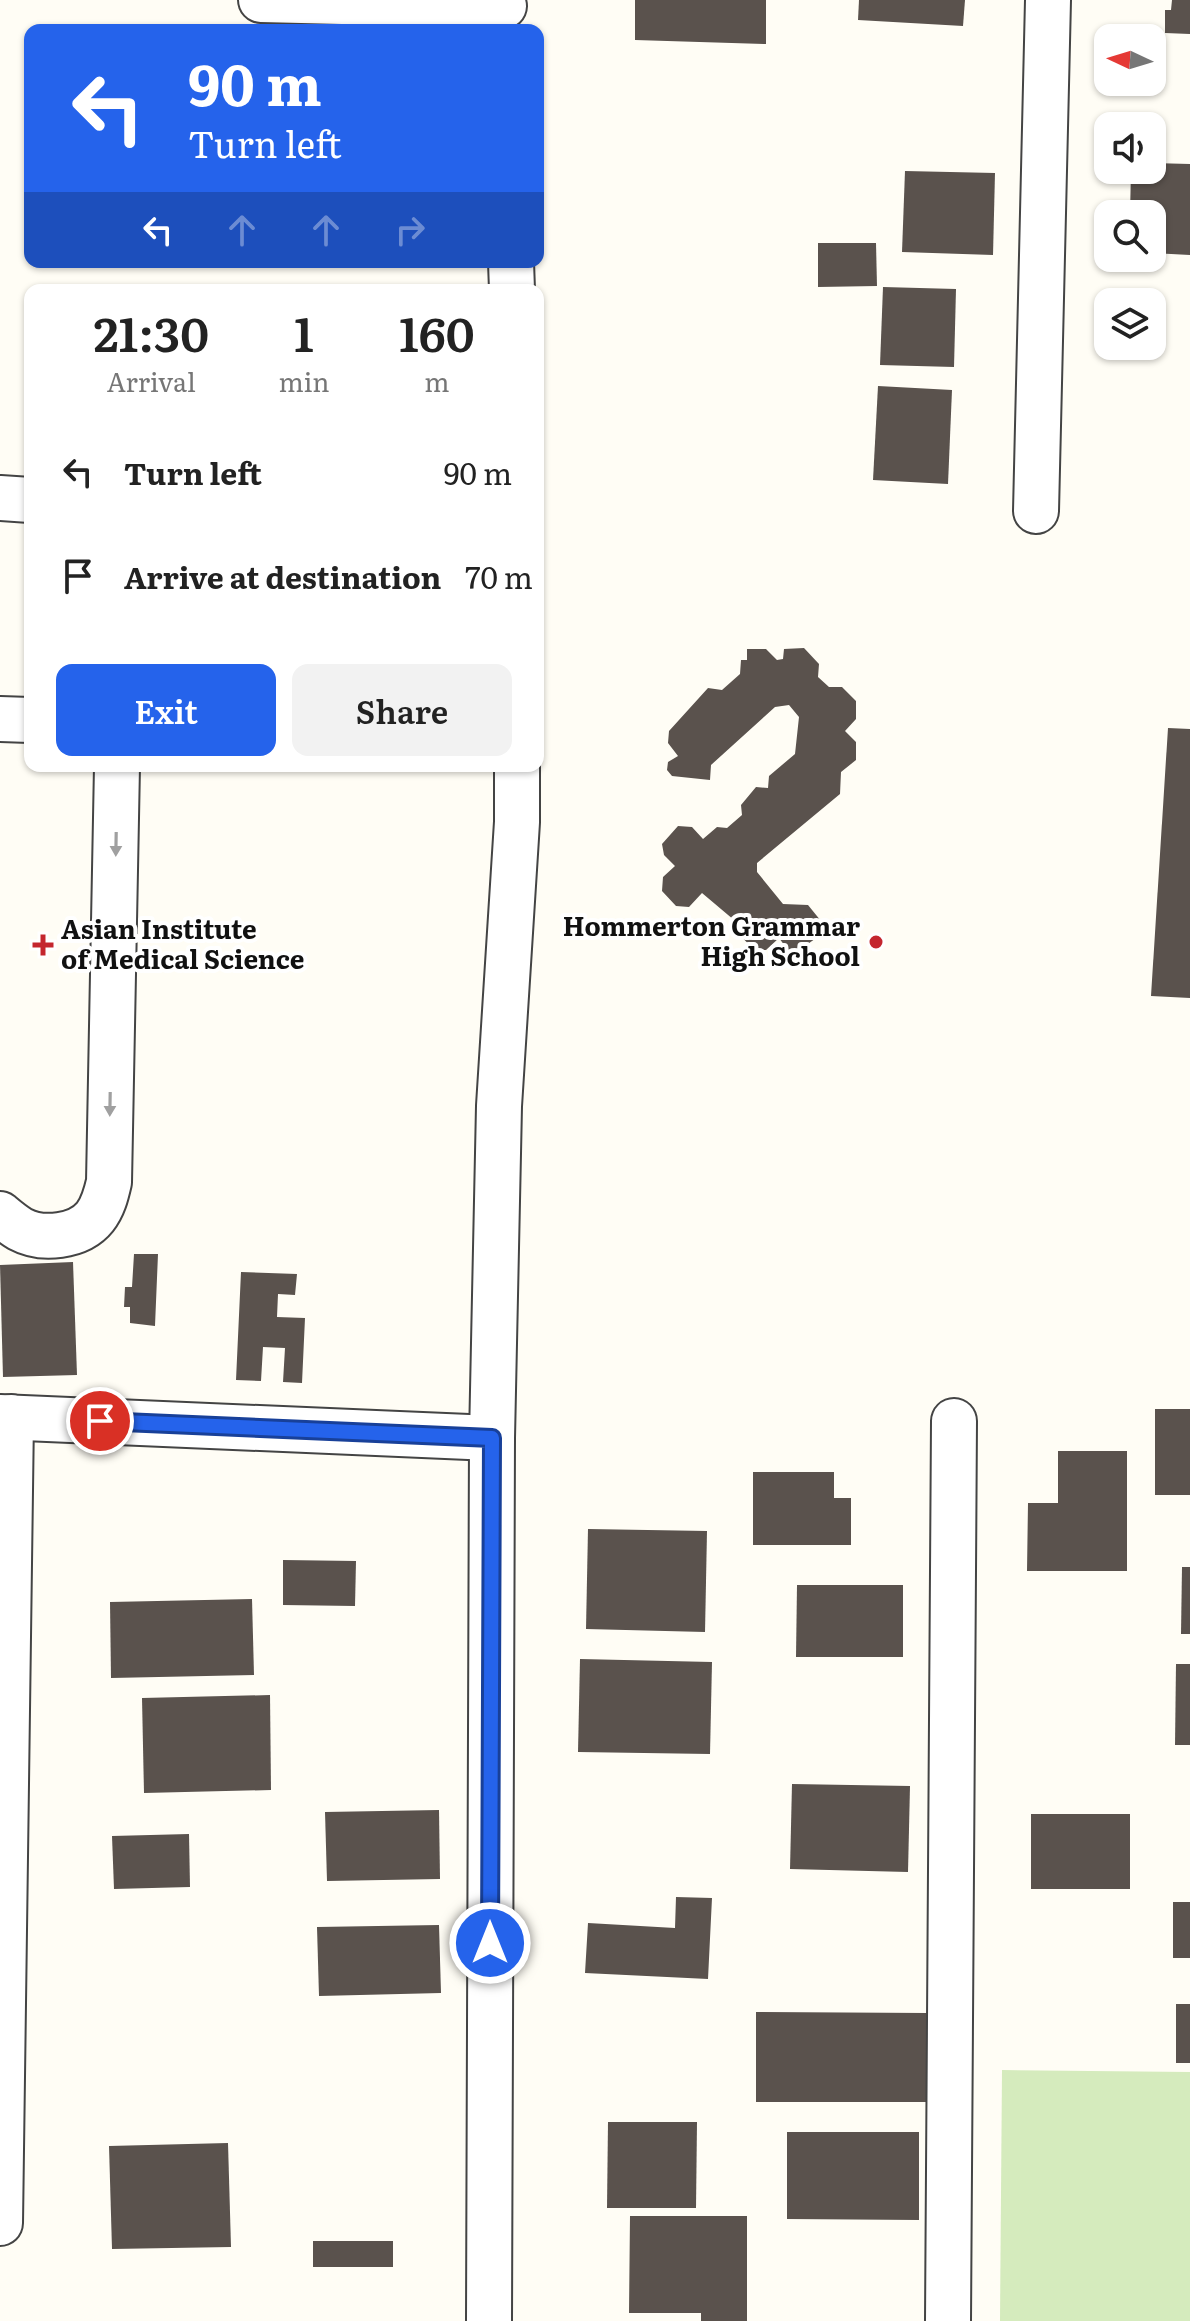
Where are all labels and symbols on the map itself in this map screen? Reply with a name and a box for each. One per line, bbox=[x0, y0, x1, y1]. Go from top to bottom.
north arrow bbox=[1094, 24, 1166, 96]
one-way arrow bbox=[109, 832, 122, 857]
place label: Hommerton Grammar High School bbox=[563, 905, 860, 974]
place label: Asian Institute of Medical Science bbox=[61, 908, 305, 977]
marker: Hommerton Grammar High School bbox=[867, 933, 885, 951]
marker: Asian Institute of Medical Science bbox=[32, 934, 54, 956]
one-way arrow bbox=[104, 1092, 117, 1117]
pin bbox=[66, 1387, 134, 1455]
position arrow bbox=[448, 1901, 532, 1985]

